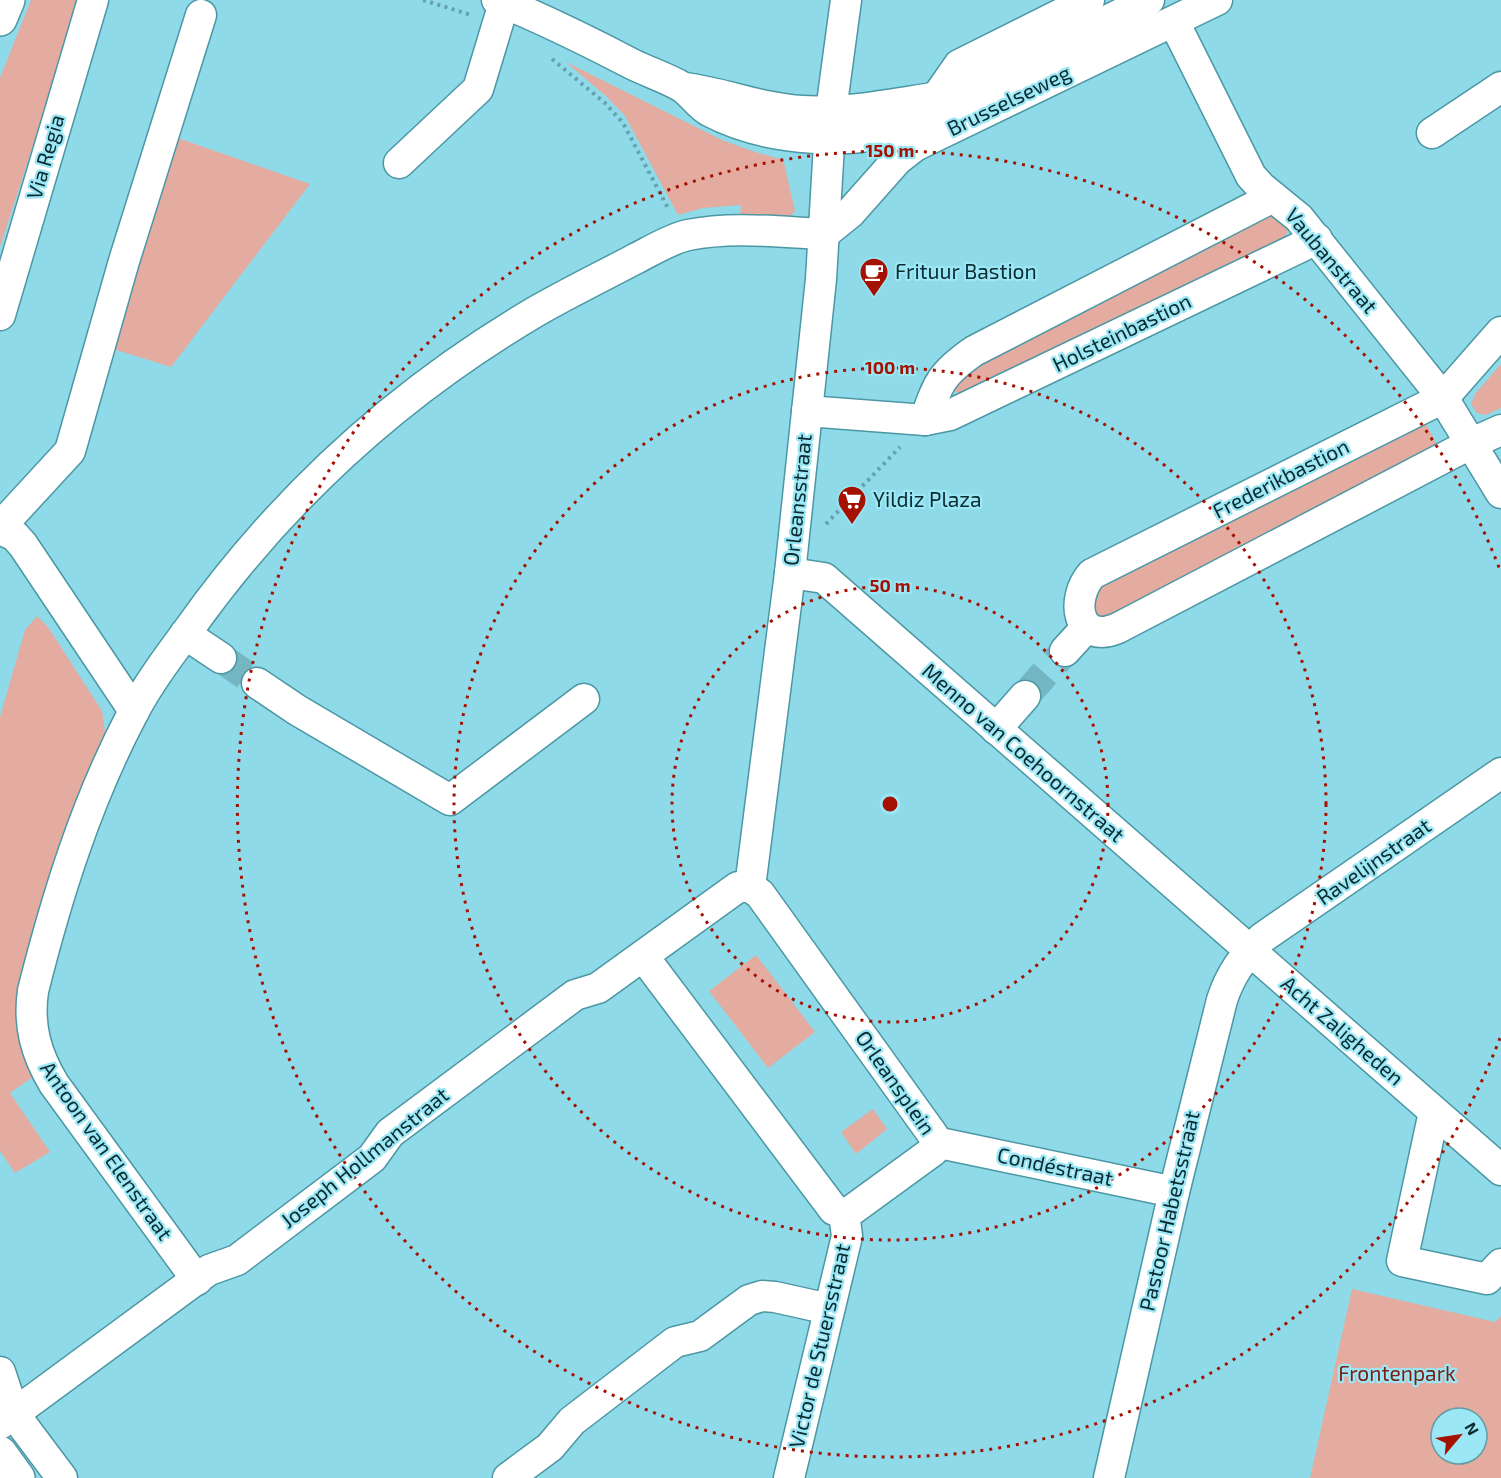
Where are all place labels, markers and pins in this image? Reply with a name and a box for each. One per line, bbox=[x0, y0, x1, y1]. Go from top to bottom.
cafe icon: Frituur Bastion bbox=[858, 256, 890, 298]
place label: Frituur Bastion bbox=[895, 258, 1037, 283]
supermarket icon: Yildiz Plaza bbox=[836, 484, 868, 526]
place label: Yildiz Plaza bbox=[873, 486, 981, 511]
centre of rings bbox=[880, 794, 900, 814]

